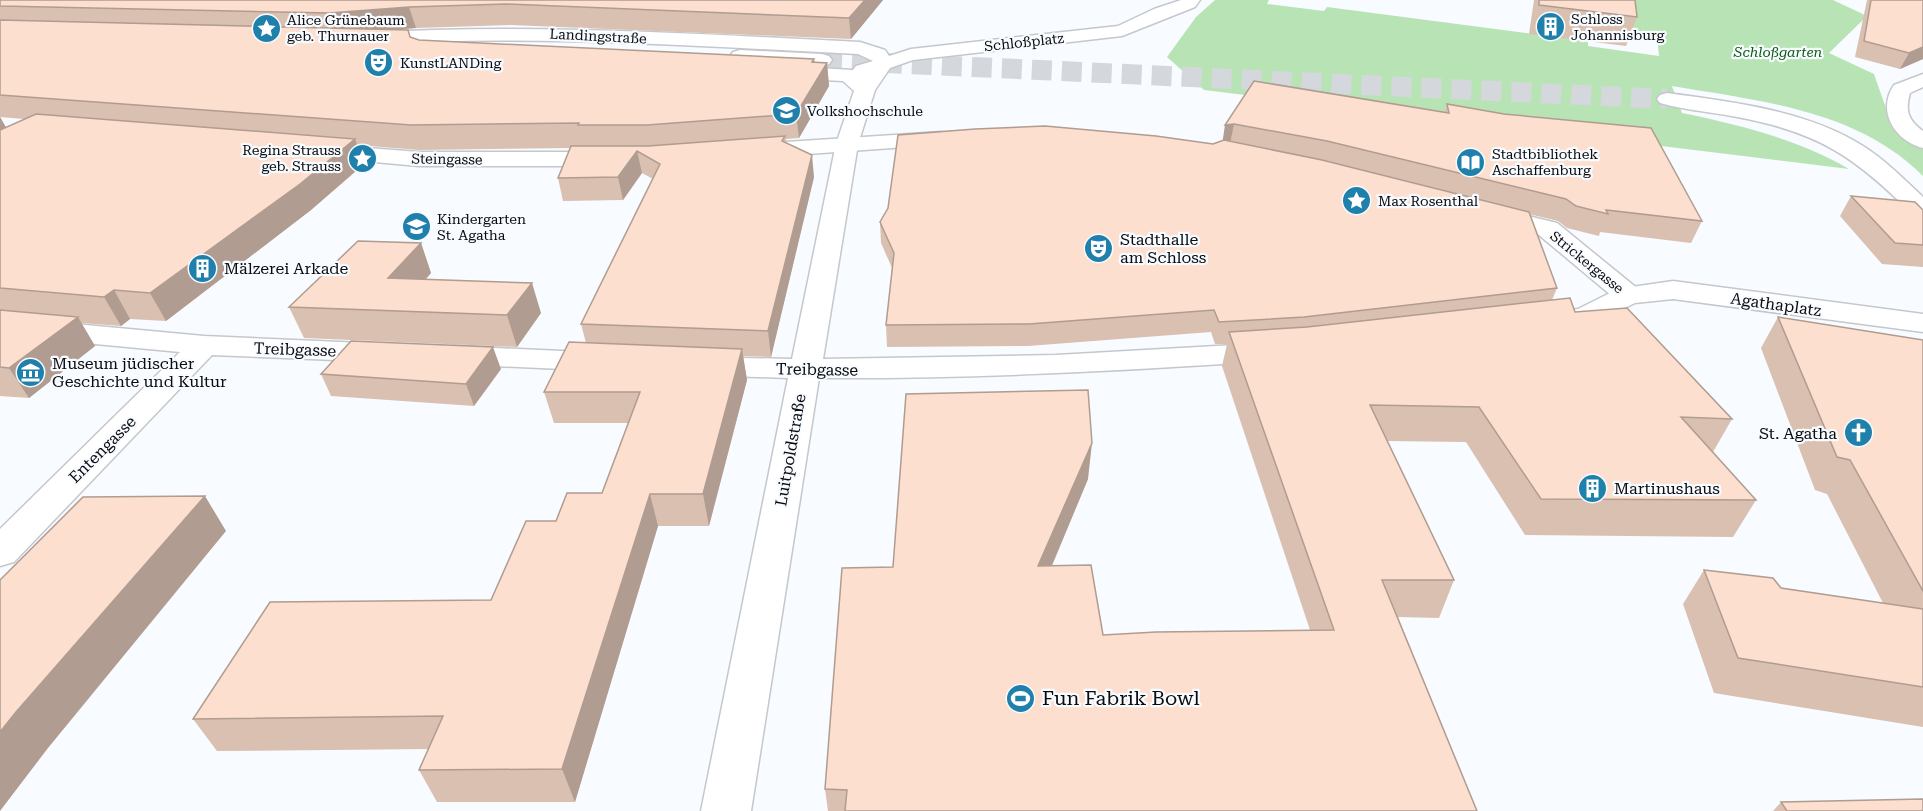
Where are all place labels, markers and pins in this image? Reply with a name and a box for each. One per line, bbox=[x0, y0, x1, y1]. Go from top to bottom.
building icon: Schloss Johannisburg bbox=[1534, 11, 1566, 43]
place label: Schloss Johannisburg bbox=[1571, 11, 1664, 43]
place icon: Alice Grünebaum geb. Thurnauer bbox=[250, 12, 282, 44]
place label: Alice Grünebaum geb. Thurnauer bbox=[287, 12, 405, 44]
theatre icon: KunstLANDing bbox=[363, 47, 395, 79]
place label: KunstLANDing bbox=[400, 55, 501, 71]
school or university icon: Volkshochschule bbox=[770, 95, 802, 127]
place label: Volkshochschule bbox=[807, 103, 923, 119]
place label: Regina Strauss geb. Strauss bbox=[242, 142, 341, 174]
place icon: Regina Strauss geb. Strauss bbox=[346, 142, 378, 174]
library icon: Stadtbibliothek Aschaffenburg bbox=[1455, 146, 1487, 178]
place label: Stadtbibliothek Aschaffenburg bbox=[1492, 146, 1598, 178]
place icon: Max Rosenthal bbox=[1341, 185, 1373, 217]
place label: Max Rosenthal bbox=[1378, 193, 1479, 209]
school or university icon: Kindergarten St. Agatha bbox=[400, 211, 432, 243]
place label: Kindergarten St. Agatha bbox=[437, 211, 526, 243]
place label: Stadthalle am Schloss bbox=[1120, 230, 1207, 267]
theatre icon: Stadthalle am Schloss bbox=[1083, 232, 1115, 264]
building icon: Mälzerei Arkade bbox=[187, 252, 219, 284]
place label: Mälzerei Arkade bbox=[224, 259, 348, 278]
place label: Museum jüdischer Geschichte und Kultur bbox=[52, 354, 227, 391]
museum icon: Museum jüdischer Geschichte und Kultur bbox=[15, 356, 47, 388]
church icon: St. Agatha bbox=[1842, 417, 1874, 449]
place label: St. Agatha bbox=[1759, 424, 1837, 443]
building icon: Martinushaus bbox=[1577, 472, 1609, 504]
place label: Martinushaus bbox=[1614, 479, 1720, 498]
sports icon: Fun Fabrik Bowl bbox=[1005, 682, 1037, 714]
place label: Fun Fabrik Bowl bbox=[1042, 686, 1200, 710]

